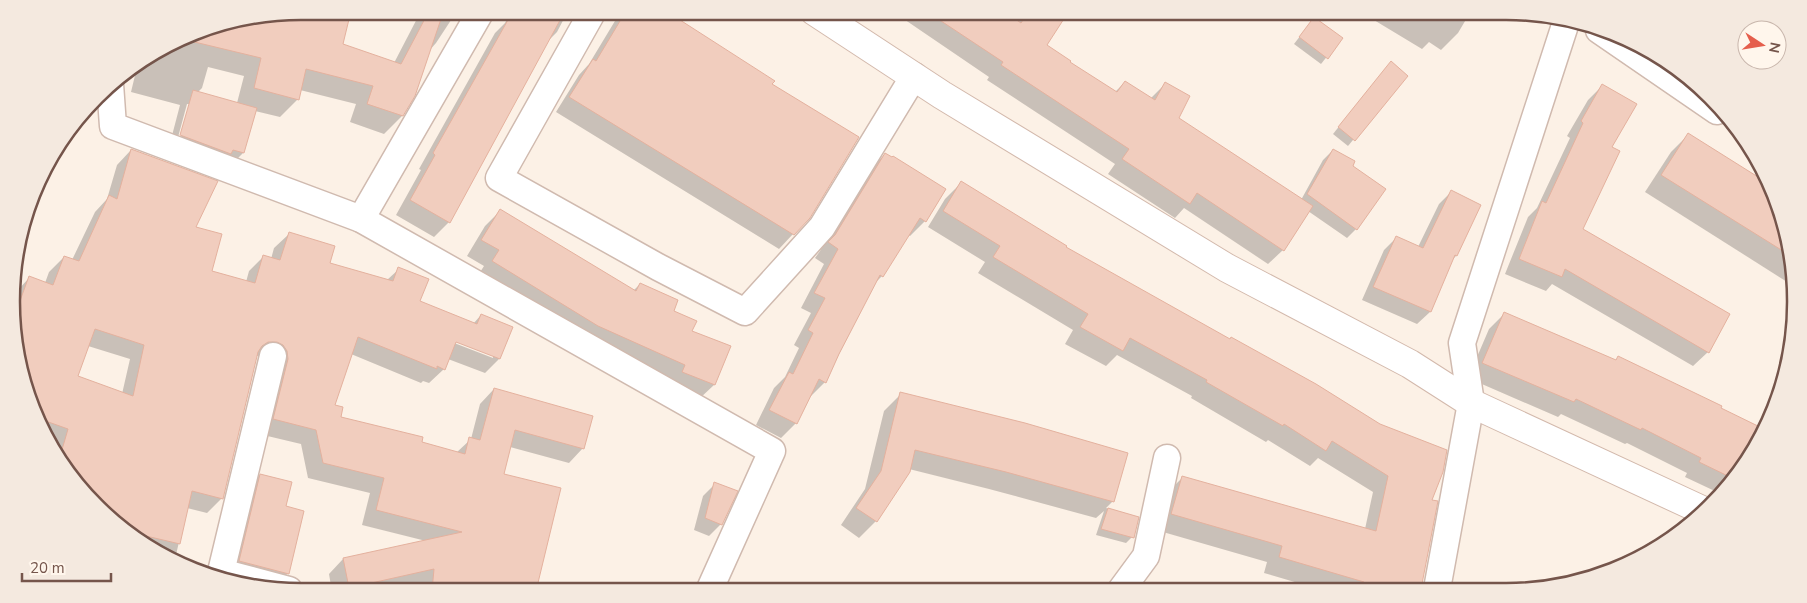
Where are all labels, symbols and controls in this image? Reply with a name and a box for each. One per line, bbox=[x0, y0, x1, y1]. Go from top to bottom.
north arrow bbox=[1737, 20, 1787, 70]
text: N bbox=[1764, 40, 1785, 55]
scale bar bbox=[22, 550, 111, 582]
text: 20 m bbox=[30, 558, 65, 578]

